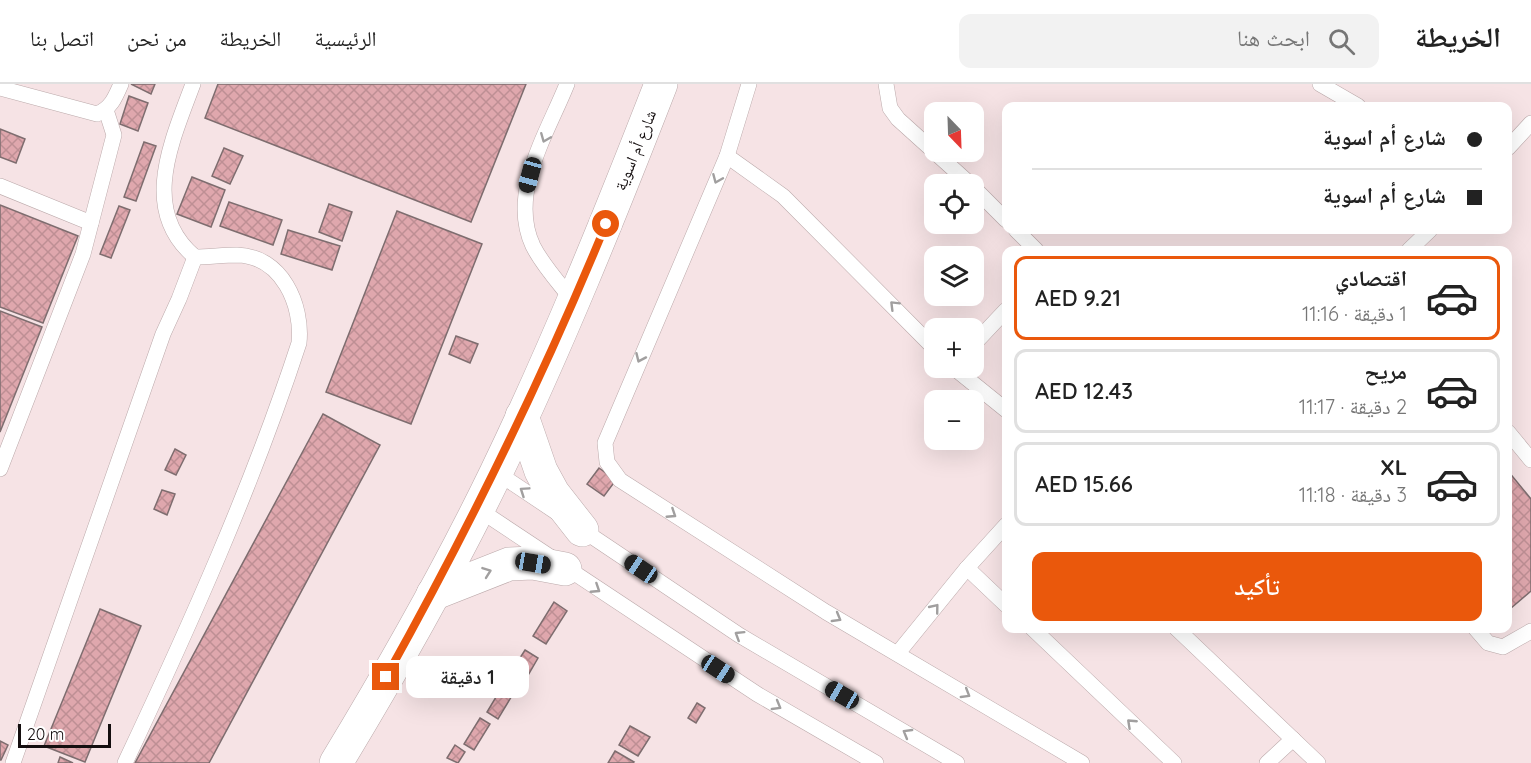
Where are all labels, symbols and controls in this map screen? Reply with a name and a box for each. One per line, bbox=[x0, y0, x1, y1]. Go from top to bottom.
search box bbox=[959, 14, 1379, 68]
text: الخريطة bbox=[1415, 19, 1501, 54]
text: ابحث هنا bbox=[1237, 24, 1310, 52]
text: اتصل بنا bbox=[30, 25, 94, 51]
text: من نحن bbox=[127, 25, 187, 51]
text: الخريطة bbox=[220, 25, 281, 51]
text: الرئيسية bbox=[314, 25, 377, 51]
icon: search bbox=[1325, 25, 1358, 58]
north arrow bbox=[924, 102, 984, 162]
map controls bbox=[924, 102, 984, 450]
street label: شارع أم اسوية bbox=[610, 107, 661, 194]
text: شارع أم اسوية bbox=[1323, 123, 1446, 151]
one-way arrow bbox=[540, 132, 552, 143]
car bbox=[517, 155, 543, 195]
one-way arrow bbox=[712, 173, 724, 184]
button: locate bbox=[924, 174, 984, 234]
text: شارع أم اسوية bbox=[1323, 181, 1446, 209]
route start bbox=[592, 210, 619, 237]
button: layers bbox=[924, 246, 984, 306]
text: اقتصادي bbox=[1335, 264, 1407, 292]
icon: car bbox=[1425, 271, 1479, 325]
text: AED 9.21 bbox=[1035, 284, 1121, 312]
text: 1 دقيقة · 11:16 bbox=[1302, 301, 1407, 326]
one-way arrow bbox=[890, 302, 901, 313]
button: + bbox=[924, 318, 984, 378]
one-way arrow bbox=[635, 352, 647, 363]
text: مريح bbox=[1364, 357, 1407, 385]
icon: car bbox=[1425, 364, 1479, 418]
text: AED 12.43 bbox=[1035, 377, 1133, 405]
button: − bbox=[924, 390, 984, 450]
text: 2 دقيقة · 11:17 bbox=[1299, 394, 1407, 419]
text: XL bbox=[1380, 453, 1407, 481]
icon: car bbox=[1425, 457, 1479, 511]
text: AED 15.66 bbox=[1035, 470, 1133, 498]
text: 3 دقيقة · 11:18 bbox=[1299, 482, 1407, 507]
one-way arrow bbox=[520, 487, 531, 498]
one-way arrow bbox=[665, 507, 676, 518]
car bbox=[514, 551, 552, 575]
car bbox=[621, 551, 661, 587]
button: تأكيد bbox=[1032, 552, 1482, 621]
one-way arrow bbox=[482, 567, 492, 580]
one-way arrow bbox=[589, 581, 600, 592]
one-way arrow bbox=[927, 604, 938, 615]
one-way arrow bbox=[831, 611, 841, 622]
one-way arrow bbox=[734, 632, 745, 643]
car bbox=[698, 652, 738, 686]
callout: 1 دقيقة bbox=[407, 656, 530, 698]
route end bbox=[372, 663, 399, 690]
text: 1 دقيقة bbox=[440, 664, 495, 689]
car bbox=[822, 678, 862, 712]
one-way arrow bbox=[960, 687, 970, 698]
one-way arrow bbox=[771, 699, 781, 710]
one-way arrow bbox=[1128, 719, 1138, 730]
scale bar bbox=[18, 721, 111, 748]
text: 20 m bbox=[27, 724, 64, 744]
one-way arrow bbox=[903, 729, 913, 740]

